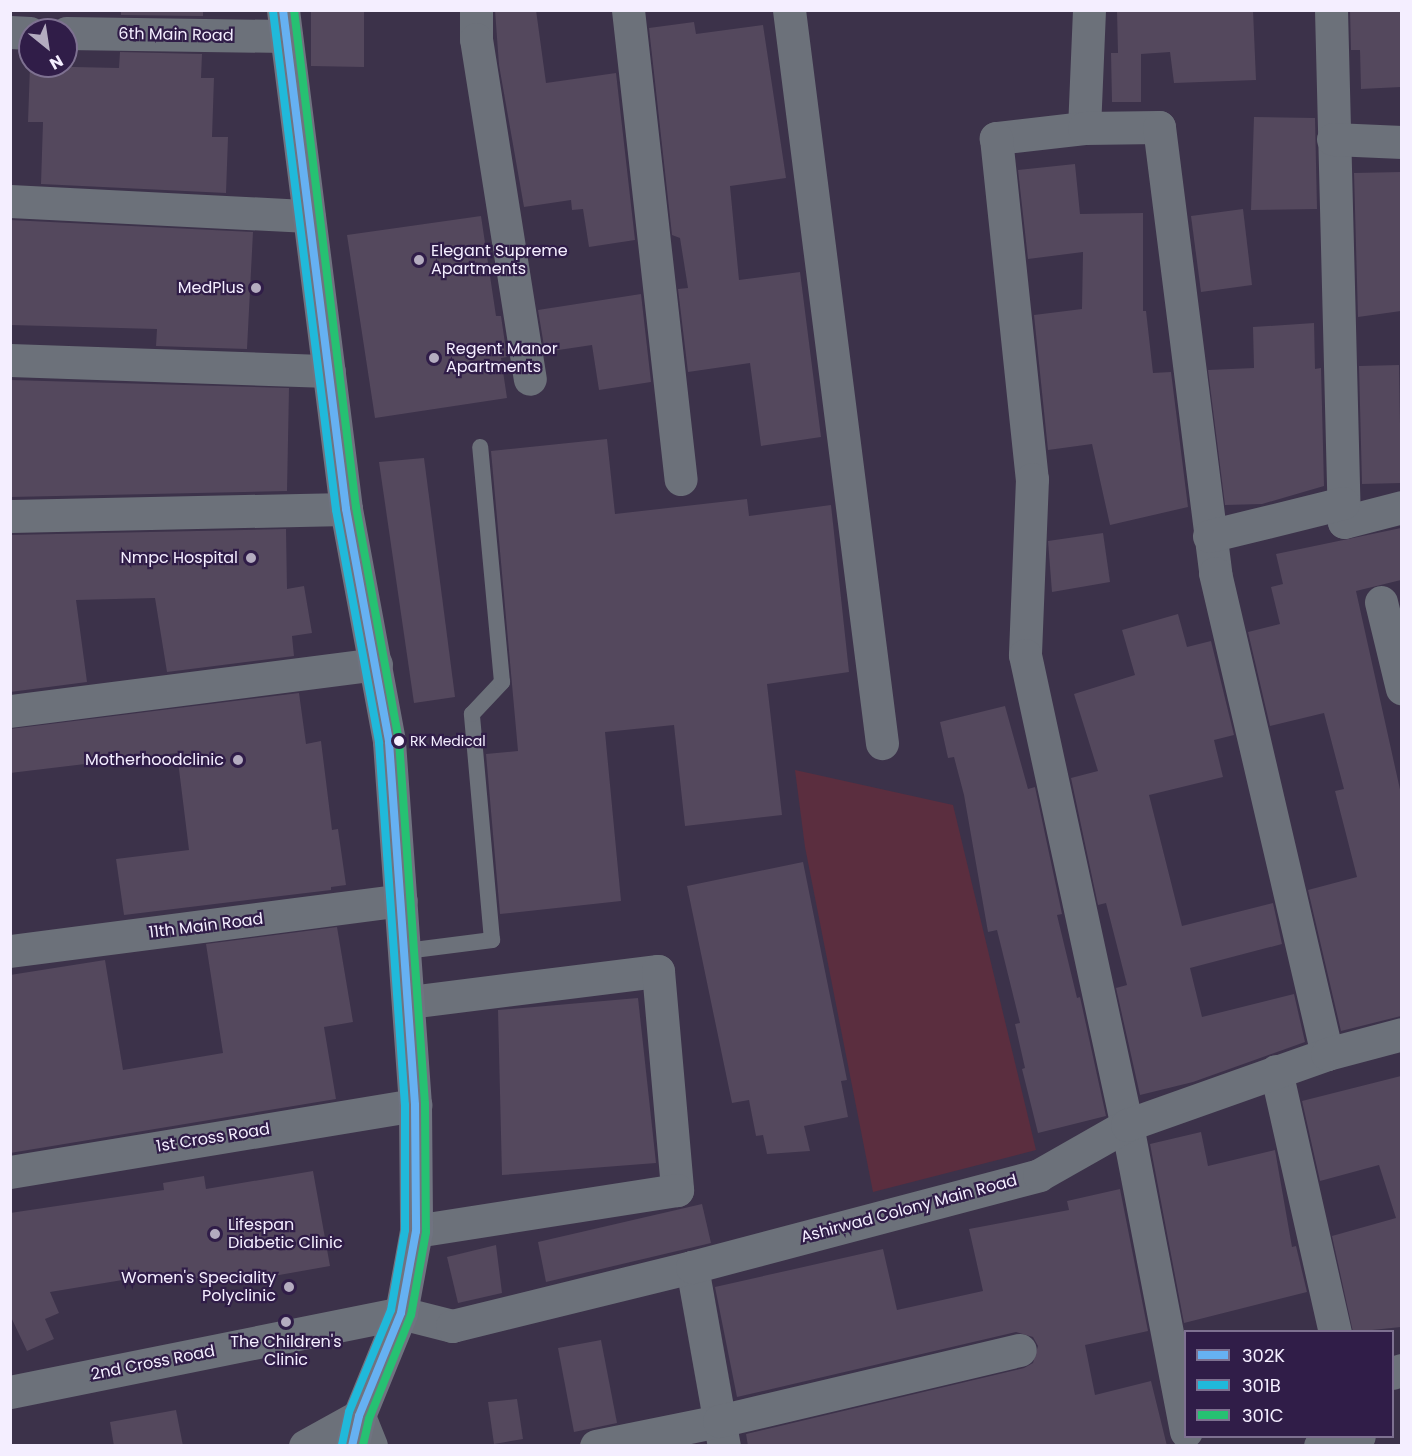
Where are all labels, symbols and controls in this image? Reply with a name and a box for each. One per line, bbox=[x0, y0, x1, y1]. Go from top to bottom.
north arrow bbox=[18, 18, 78, 78]
street label: 6th Main Road bbox=[118, 24, 234, 46]
text: N bbox=[45, 49, 67, 75]
place label: Elegant Supreme Apartments bbox=[431, 241, 568, 279]
marker: Elegant Supreme Apartments bbox=[412, 253, 426, 267]
place label: MedPlus bbox=[178, 278, 244, 298]
marker: MedPlus bbox=[249, 281, 263, 295]
place label: Regent Manor Apartments bbox=[446, 339, 558, 377]
marker: Regent Manor Apartments bbox=[427, 351, 441, 365]
place label: Nmpc Hospital bbox=[120, 548, 238, 568]
marker: Nmpc Hospital bbox=[242, 549, 260, 567]
place label: RK Medical bbox=[410, 733, 486, 749]
marker: RK Medical bbox=[393, 735, 405, 747]
place label: Motherhoodclinic bbox=[85, 750, 224, 770]
marker: Motherhoodclinic bbox=[229, 751, 247, 769]
street label: 11th Main Road bbox=[148, 909, 264, 943]
street label: 1st Cross Road bbox=[155, 1120, 271, 1156]
street label: Ashirwad Colony Main Road bbox=[799, 1171, 1019, 1247]
place label: Lifespan Diabetic Clinic bbox=[228, 1215, 343, 1253]
marker: Lifespan Diabetic Clinic bbox=[206, 1225, 224, 1243]
place label: Women's Speciality Polyclinic bbox=[121, 1268, 276, 1306]
marker: Women's Speciality Polyclinic bbox=[280, 1278, 298, 1296]
marker: The Children's Clinic bbox=[277, 1313, 295, 1331]
legend bbox=[1184, 1330, 1394, 1438]
place label: The Children's Clinic bbox=[230, 1332, 342, 1370]
street label: 2nd Cross Road bbox=[89, 1342, 217, 1384]
text: 302K bbox=[1242, 1343, 1285, 1368]
text: 301B bbox=[1242, 1373, 1281, 1398]
text: 301C bbox=[1242, 1403, 1284, 1428]

